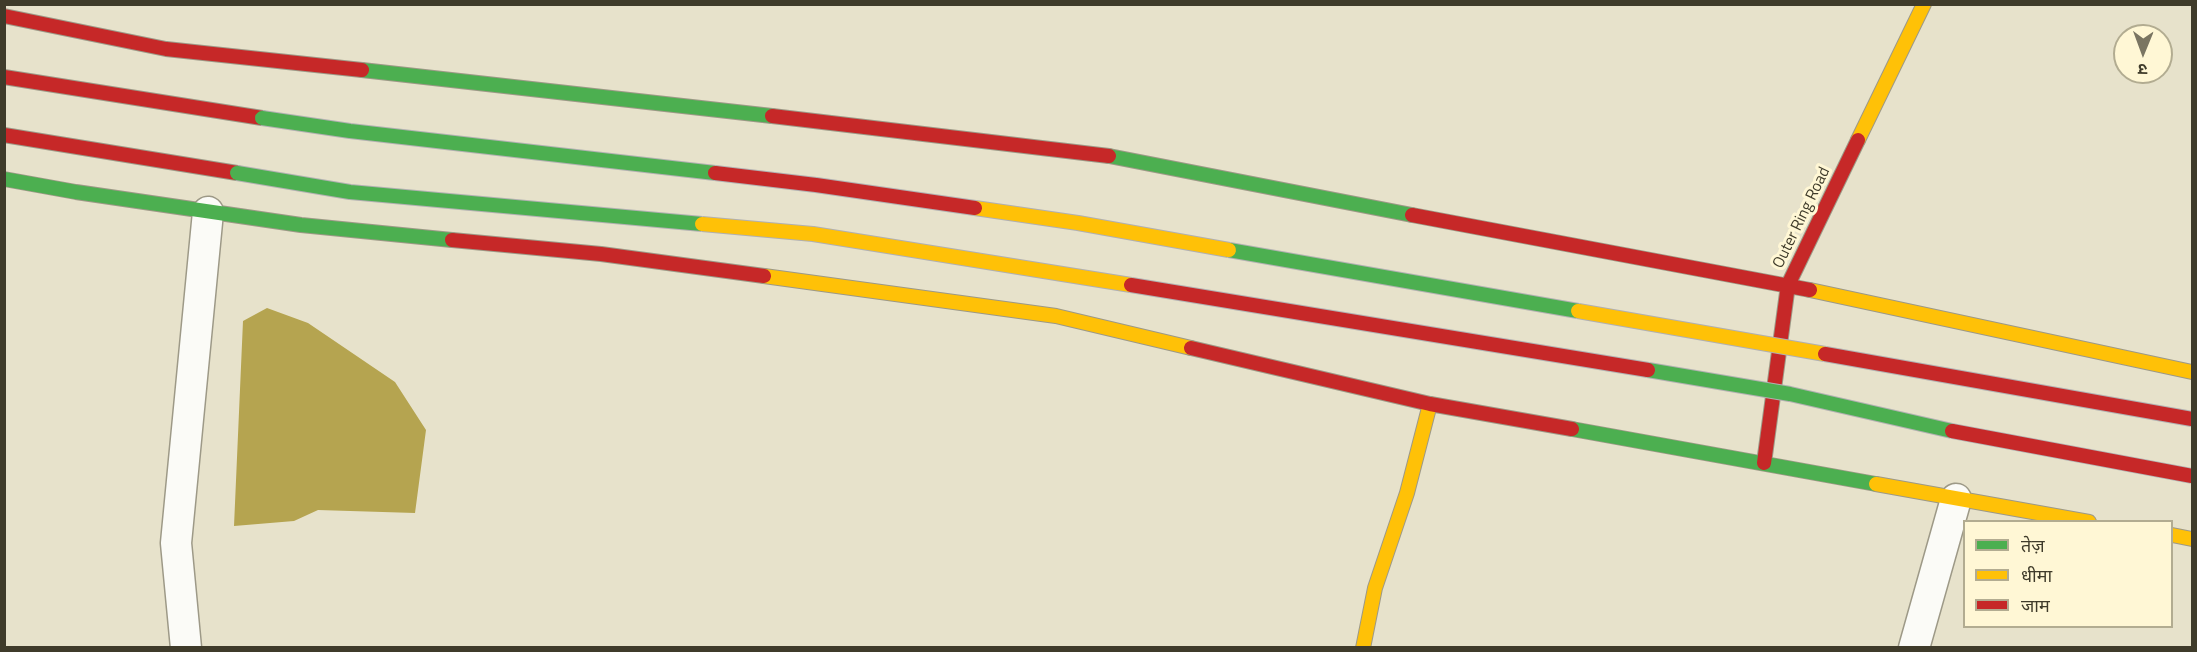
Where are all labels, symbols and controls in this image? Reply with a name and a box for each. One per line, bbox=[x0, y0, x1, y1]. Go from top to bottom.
north arrow bbox=[2113, 24, 2173, 84]
text: उ bbox=[2138, 58, 2148, 82]
street label: Outer Ring Road bbox=[1769, 164, 1835, 272]
legend bbox=[1963, 520, 2173, 628]
text: तेज़ bbox=[2021, 532, 2045, 559]
text: धीमा bbox=[2021, 562, 2052, 589]
text: जाम bbox=[2021, 592, 2050, 619]

